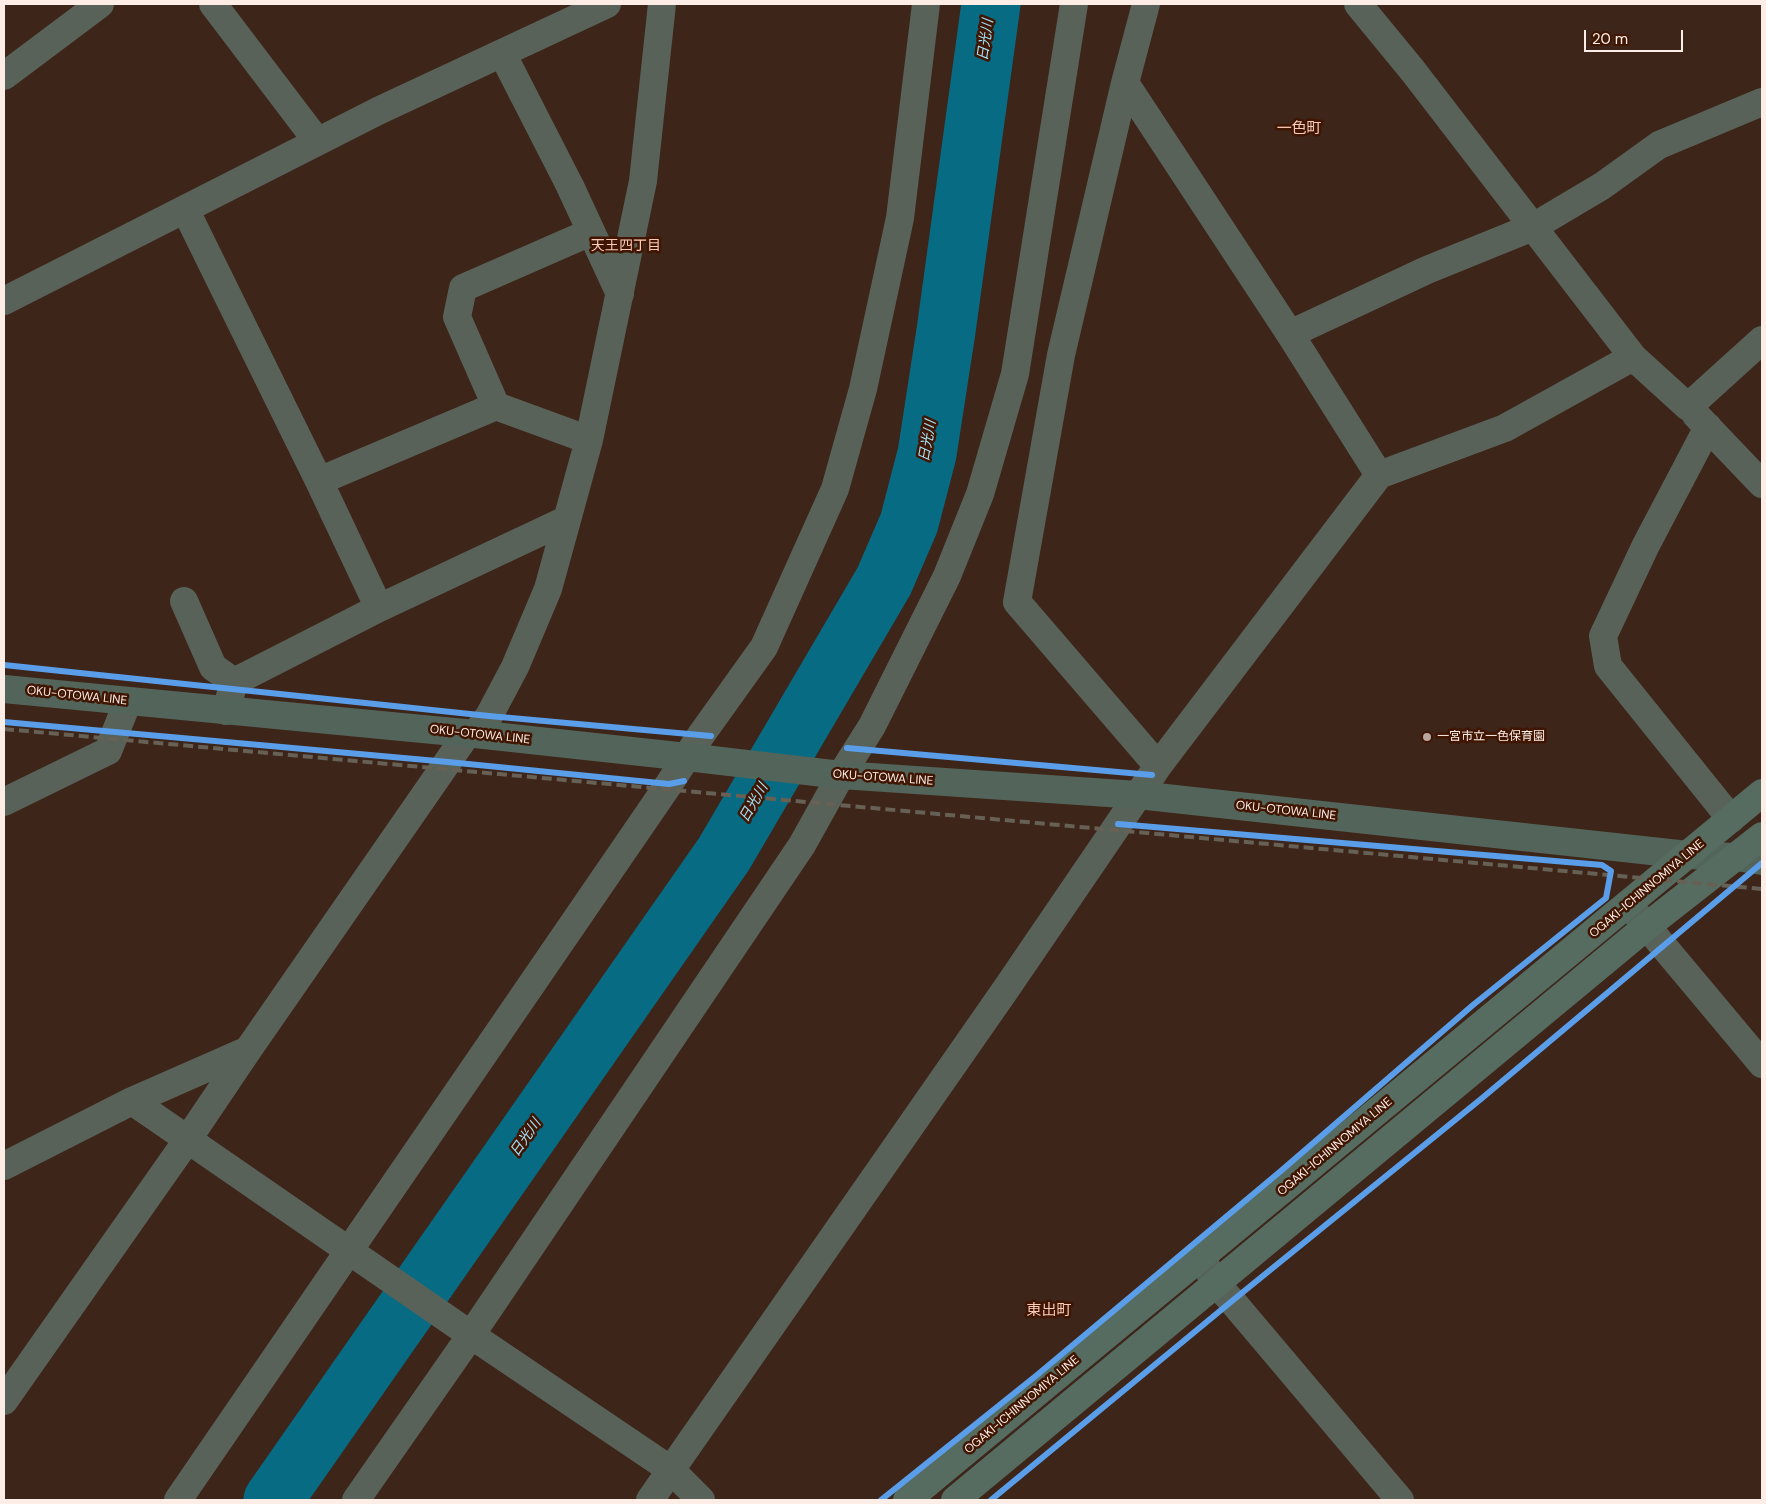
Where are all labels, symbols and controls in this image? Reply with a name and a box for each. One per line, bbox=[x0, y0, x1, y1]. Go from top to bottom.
water label: 日光川 bbox=[975, 18, 997, 62]
scale bar bbox=[1586, 20, 1685, 52]
text: 20 m bbox=[1592, 29, 1628, 49]
district label: 一色町 bbox=[1277, 120, 1321, 138]
district label: 天王四丁目 bbox=[591, 238, 661, 254]
water label: 日光川 bbox=[916, 419, 940, 463]
street label: OKU-OTOWA LINE bbox=[26, 684, 128, 708]
street label: OKU-OTOWA LINE bbox=[429, 723, 531, 747]
place label: 一宮市立一色保育園 bbox=[1437, 730, 1545, 744]
marker: 一宮市立一色保育園 bbox=[1421, 731, 1433, 743]
street label: OKU-OTOWA LINE bbox=[832, 767, 934, 789]
water label: 日光川 bbox=[736, 781, 772, 825]
street label: OKU-OTOWA LINE bbox=[1235, 799, 1337, 823]
street label: OGAKI-ICHINNOMIYA LINE bbox=[1587, 837, 1707, 941]
street label: OGAKI-ICHINNOMIYA LINE bbox=[1275, 1095, 1395, 1199]
water label: 日光川 bbox=[507, 1116, 545, 1160]
district label: 東出町 bbox=[1027, 1302, 1071, 1320]
street label: OGAKI-ICHINNOMIYA LINE bbox=[962, 1353, 1082, 1457]

